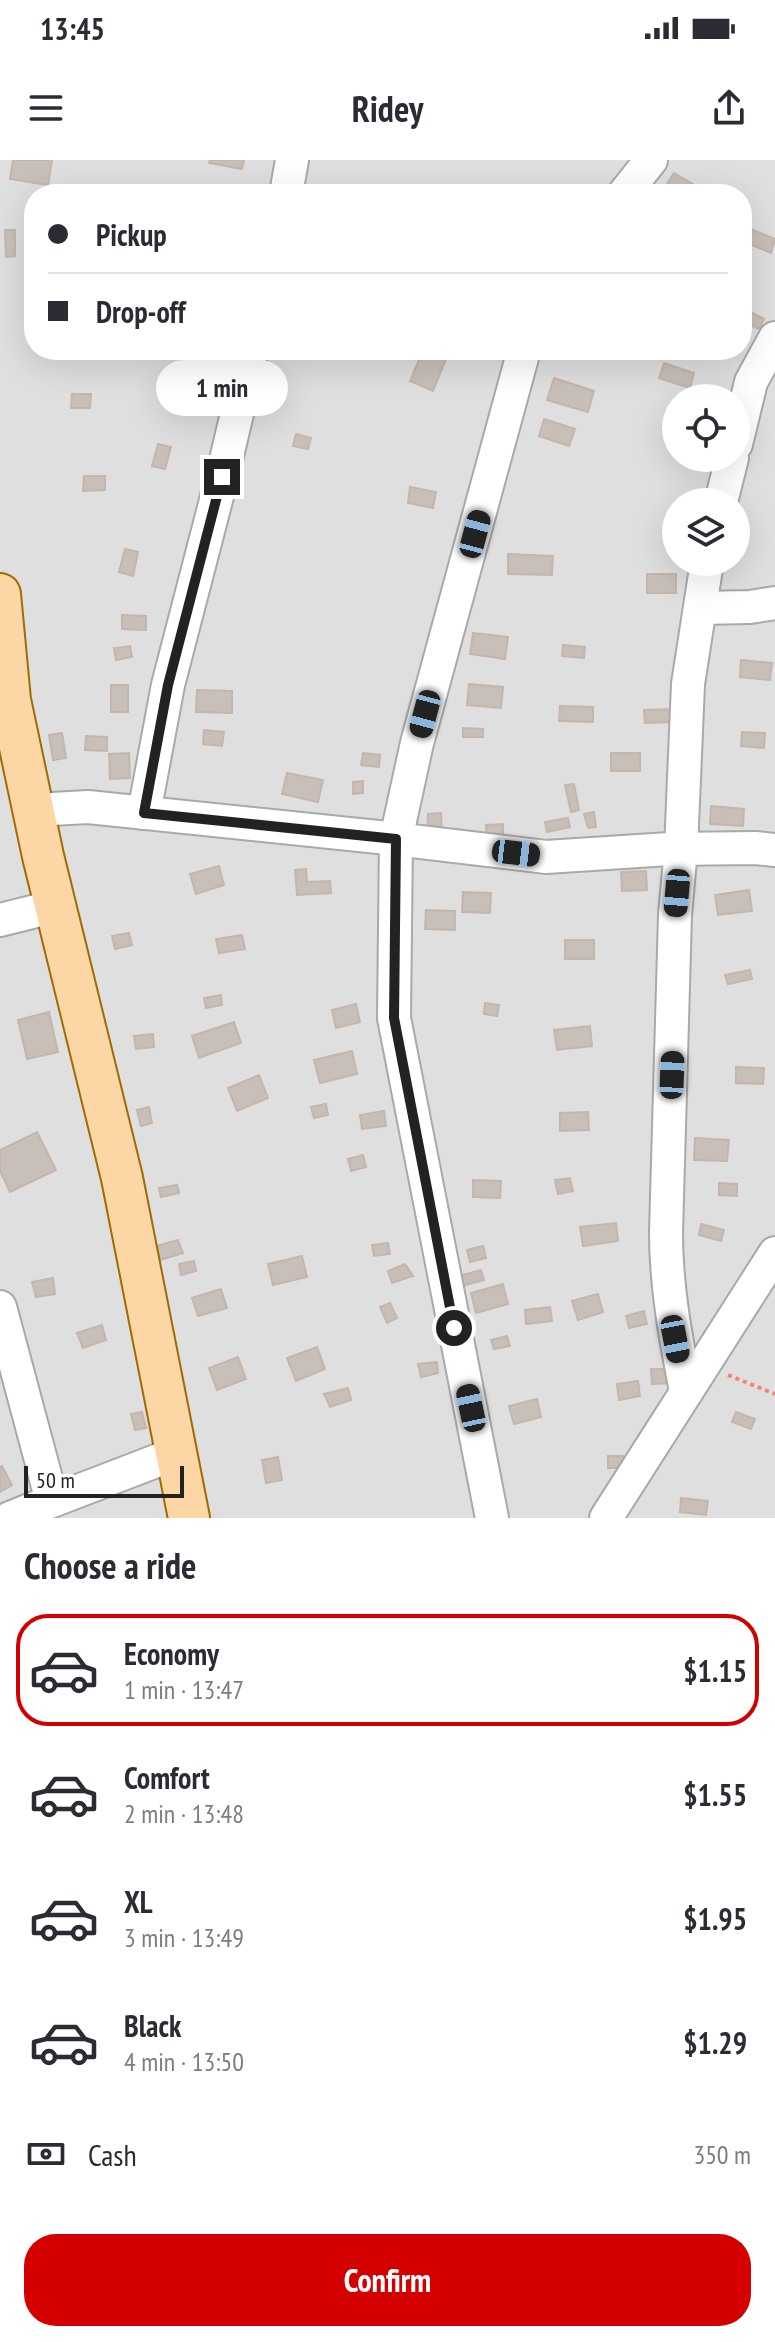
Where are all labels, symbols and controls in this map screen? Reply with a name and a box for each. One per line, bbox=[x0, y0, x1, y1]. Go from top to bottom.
text: 13:45 bbox=[40, 9, 105, 48]
text: Ridey bbox=[352, 85, 423, 132]
icon: menu bbox=[24, 86, 68, 130]
icon: share bbox=[707, 86, 751, 130]
text: Pickup bbox=[96, 215, 167, 254]
text: Drop-off bbox=[96, 292, 186, 331]
callout: 1 min bbox=[156, 361, 288, 417]
text: 1 min bbox=[196, 371, 248, 404]
map controls bbox=[662, 384, 750, 576]
button: locate bbox=[662, 384, 750, 472]
route end bbox=[204, 459, 240, 495]
button: layers bbox=[662, 488, 750, 576]
car bbox=[457, 508, 493, 560]
car bbox=[407, 688, 443, 740]
car bbox=[491, 838, 541, 868]
car bbox=[663, 868, 691, 918]
car bbox=[659, 1051, 685, 1099]
route start bbox=[436, 1310, 472, 1346]
car bbox=[659, 1313, 691, 1365]
car bbox=[454, 1382, 488, 1434]
scale bar bbox=[24, 1462, 184, 1498]
text: 50 m bbox=[36, 1466, 75, 1494]
text: Choose a ride bbox=[24, 1542, 196, 1589]
icon: car bbox=[28, 1634, 100, 1706]
text: Economy bbox=[124, 1634, 219, 1673]
text: $1.15 bbox=[683, 1651, 747, 1690]
text: 1 min · 13:47 bbox=[124, 1673, 244, 1706]
icon: car bbox=[28, 1758, 100, 1830]
text: Comfort bbox=[124, 1758, 210, 1797]
text: $1.55 bbox=[683, 1775, 747, 1814]
text: 2 min · 13:48 bbox=[124, 1797, 244, 1830]
icon: car bbox=[28, 1882, 100, 1954]
text: XL bbox=[124, 1882, 153, 1921]
text: $1.95 bbox=[683, 1899, 747, 1938]
text: 3 min · 13:49 bbox=[124, 1921, 244, 1954]
icon: car bbox=[28, 2006, 100, 2078]
text: Black bbox=[124, 2006, 181, 2045]
text: $1.29 bbox=[683, 2023, 747, 2062]
text: 4 min · 13:50 bbox=[124, 2045, 244, 2078]
icon: cash bbox=[24, 2132, 68, 2176]
text: Cash bbox=[88, 2135, 137, 2174]
text: 350 m bbox=[693, 2138, 751, 2171]
button: Confirm bbox=[24, 2234, 751, 2326]

